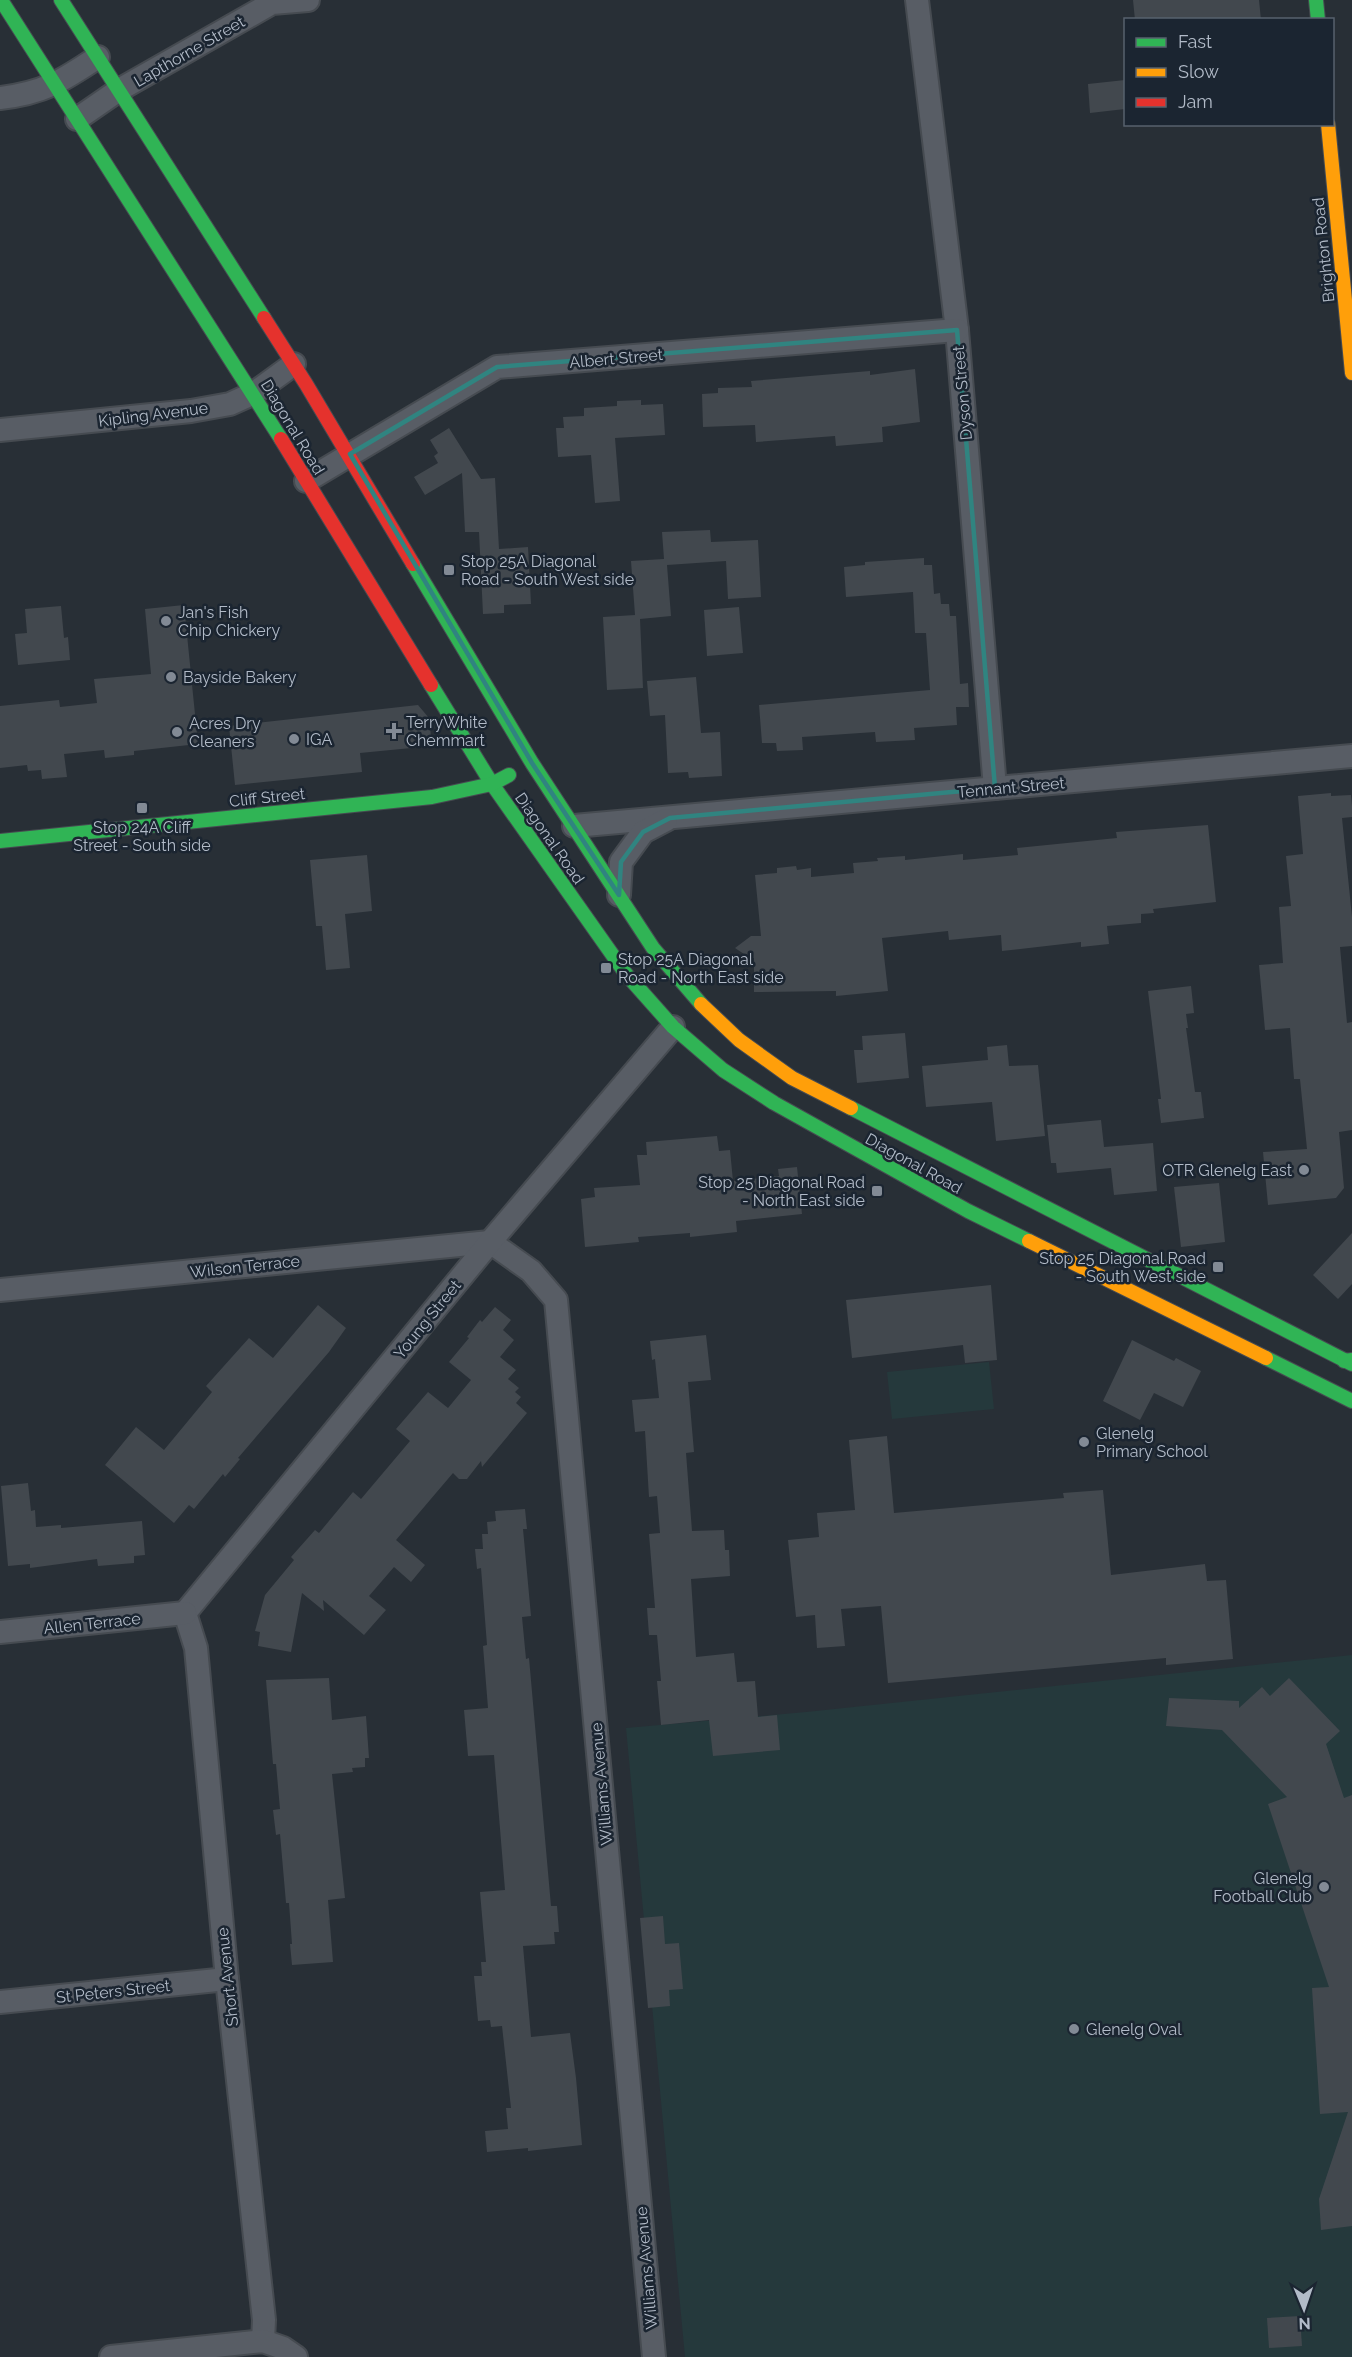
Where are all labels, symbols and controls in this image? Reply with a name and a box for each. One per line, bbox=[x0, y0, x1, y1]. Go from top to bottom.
street label: Lapthorne Street bbox=[130, 12, 249, 91]
legend bbox=[1124, 18, 1334, 126]
text: Fast bbox=[1178, 31, 1212, 52]
text: Slow bbox=[1178, 61, 1219, 82]
text: Jam bbox=[1178, 91, 1213, 112]
street label: Brighton Road bbox=[1309, 196, 1338, 303]
street label: Dyson Street bbox=[949, 344, 976, 441]
street label: Albert Street bbox=[568, 345, 664, 372]
street label: Diagonal Road bbox=[257, 376, 328, 478]
street label: Kipling Avenue bbox=[97, 398, 209, 431]
place label: Stop 25A Diagonal Road - South West side bbox=[461, 552, 634, 589]
marker: Stop 25A Diagonal Road - South West side bbox=[442, 563, 456, 577]
place label: Jan's Fish Chip Chickery bbox=[178, 603, 280, 640]
marker: Jan's Fish Chip Chickery bbox=[159, 614, 173, 628]
place label: Bayside Bakery bbox=[183, 668, 297, 687]
marker: Bayside Bakery bbox=[164, 670, 178, 684]
place label: TerryWhite Chemmart bbox=[406, 713, 487, 750]
place label: Acres Dry Cleaners bbox=[189, 714, 261, 751]
marker: TerryWhite Chemmart bbox=[387, 724, 401, 738]
marker: Acres Dry Cleaners bbox=[170, 725, 184, 739]
place label: IGA bbox=[306, 730, 332, 749]
marker: IGA bbox=[287, 732, 301, 746]
street label: Tennant Street bbox=[957, 773, 1066, 802]
street label: Cliff Street bbox=[228, 784, 307, 811]
street label: Diagonal Road bbox=[511, 789, 588, 888]
marker: Stop 24A Cliff Street - South side bbox=[135, 801, 149, 815]
place label: Stop 24A Cliff Street - South side bbox=[73, 818, 211, 855]
place label: Stop 25A Diagonal Road - North East side bbox=[618, 950, 784, 987]
marker: Stop 25A Diagonal Road - North East side bbox=[599, 961, 613, 975]
street label: Diagonal Road bbox=[862, 1129, 965, 1198]
place label: OTR Glenelg East bbox=[1162, 1161, 1293, 1180]
marker: OTR Glenelg East bbox=[1297, 1163, 1311, 1177]
place label: Stop 25 Diagonal Road - North East side bbox=[698, 1173, 865, 1210]
marker: Stop 25 Diagonal Road - North East side bbox=[870, 1184, 884, 1198]
place label: Stop 25 Diagonal Road - South West side bbox=[1039, 1249, 1206, 1286]
street label: Wilson Terrace bbox=[189, 1251, 301, 1282]
marker: Stop 25 Diagonal Road - South West side bbox=[1211, 1260, 1225, 1274]
street label: Young Street bbox=[390, 1276, 465, 1362]
place label: Glenelg Primary School bbox=[1096, 1424, 1208, 1461]
marker: Glenelg Primary School bbox=[1077, 1435, 1091, 1449]
street label: Allen Terrace bbox=[43, 1609, 141, 1638]
street label: Williams Avenue bbox=[587, 1722, 616, 1846]
place label: Glenelg Football Club bbox=[1213, 1869, 1312, 1906]
marker: Glenelg Football Club bbox=[1317, 1880, 1331, 1894]
street label: Short Avenue bbox=[213, 1927, 242, 2027]
street label: St Peters Street bbox=[55, 1976, 172, 2007]
place label: Glenelg Oval bbox=[1086, 2020, 1182, 2039]
marker: Glenelg Oval bbox=[1067, 2022, 1081, 2036]
street label: Williams Avenue bbox=[632, 2206, 661, 2330]
north arrow bbox=[1274, 2279, 1334, 2339]
text: N bbox=[1298, 2314, 1311, 2333]

